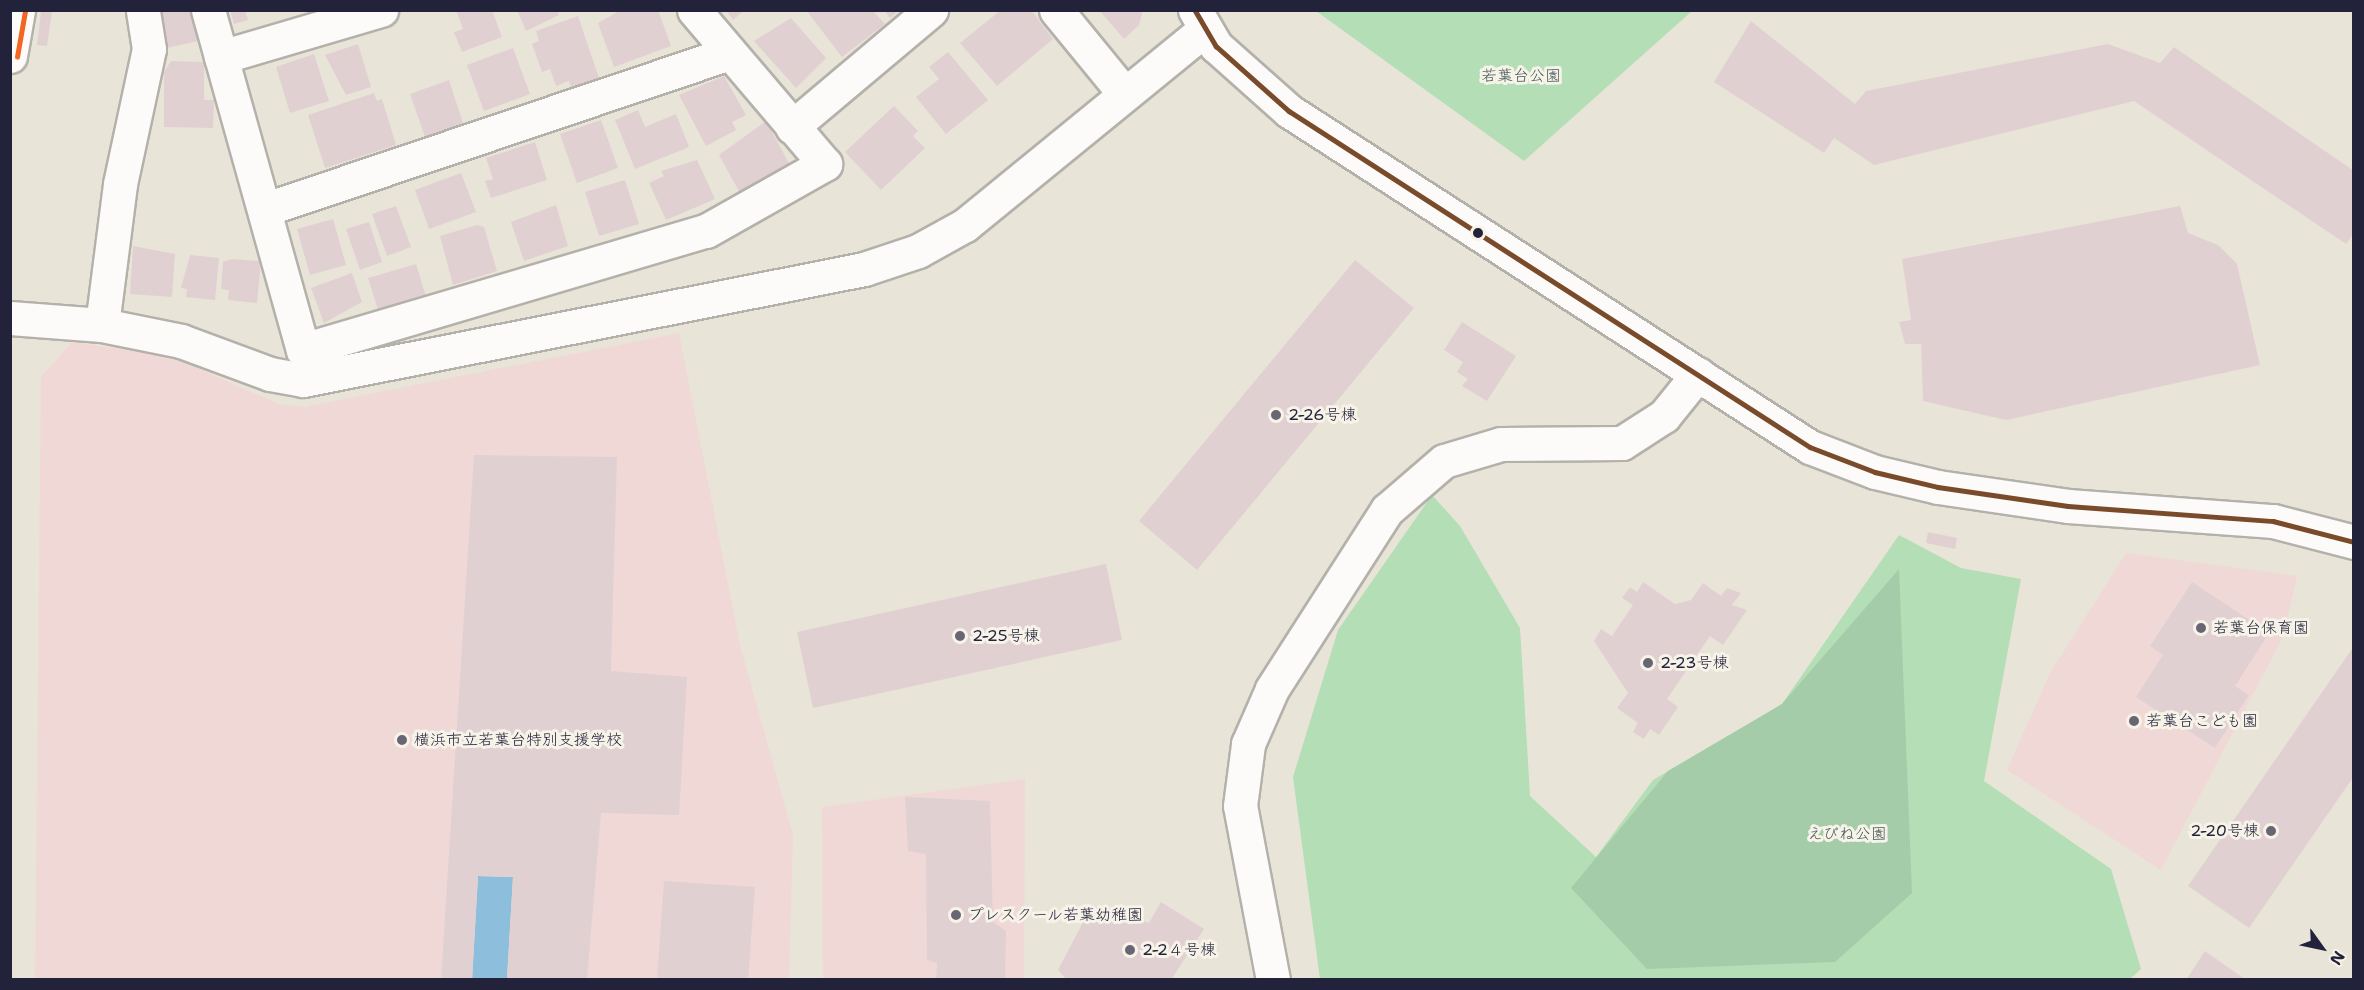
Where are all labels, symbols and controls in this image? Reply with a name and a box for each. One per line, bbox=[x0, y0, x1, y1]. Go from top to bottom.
park label: 若葉台公園 bbox=[1481, 66, 1561, 86]
unlabelled marker bbox=[1472, 227, 1484, 239]
place label: 2-26号棟 bbox=[1288, 405, 1357, 425]
marker: 2-26号棟 bbox=[1269, 408, 1283, 422]
place label: 若葉台保育園 bbox=[2213, 618, 2309, 638]
marker: 若葉台保育園 bbox=[2194, 621, 2208, 635]
place label: 2-25号棟 bbox=[972, 626, 1040, 646]
marker: 2-25号棟 bbox=[953, 629, 967, 643]
place label: 2-23号棟 bbox=[1660, 653, 1728, 673]
marker: 2-23号棟 bbox=[1641, 656, 1655, 670]
place label: 若葉台こども園 bbox=[2146, 711, 2258, 731]
marker: 若葉台こども園 bbox=[2127, 714, 2141, 728]
place label: 横浜市立若葉台特別支援学校 bbox=[414, 730, 622, 750]
marker: 横浜市立若葉台特別支援学校 bbox=[395, 733, 409, 747]
place label: 2-20号棟 bbox=[2190, 821, 2259, 841]
park label: えびね公園 bbox=[1807, 824, 1887, 844]
marker: 2-20号棟 bbox=[2264, 824, 2278, 838]
place label: プレスクール若葉幼稚園 bbox=[968, 905, 1144, 925]
marker: プレスクール若葉幼稚園 bbox=[949, 908, 963, 922]
north arrow bbox=[2292, 918, 2352, 978]
place label: 2-2４号棟 bbox=[1142, 940, 1216, 960]
marker: 2-2４号棟 bbox=[1123, 943, 1137, 957]
text: N bbox=[2325, 947, 2350, 969]

